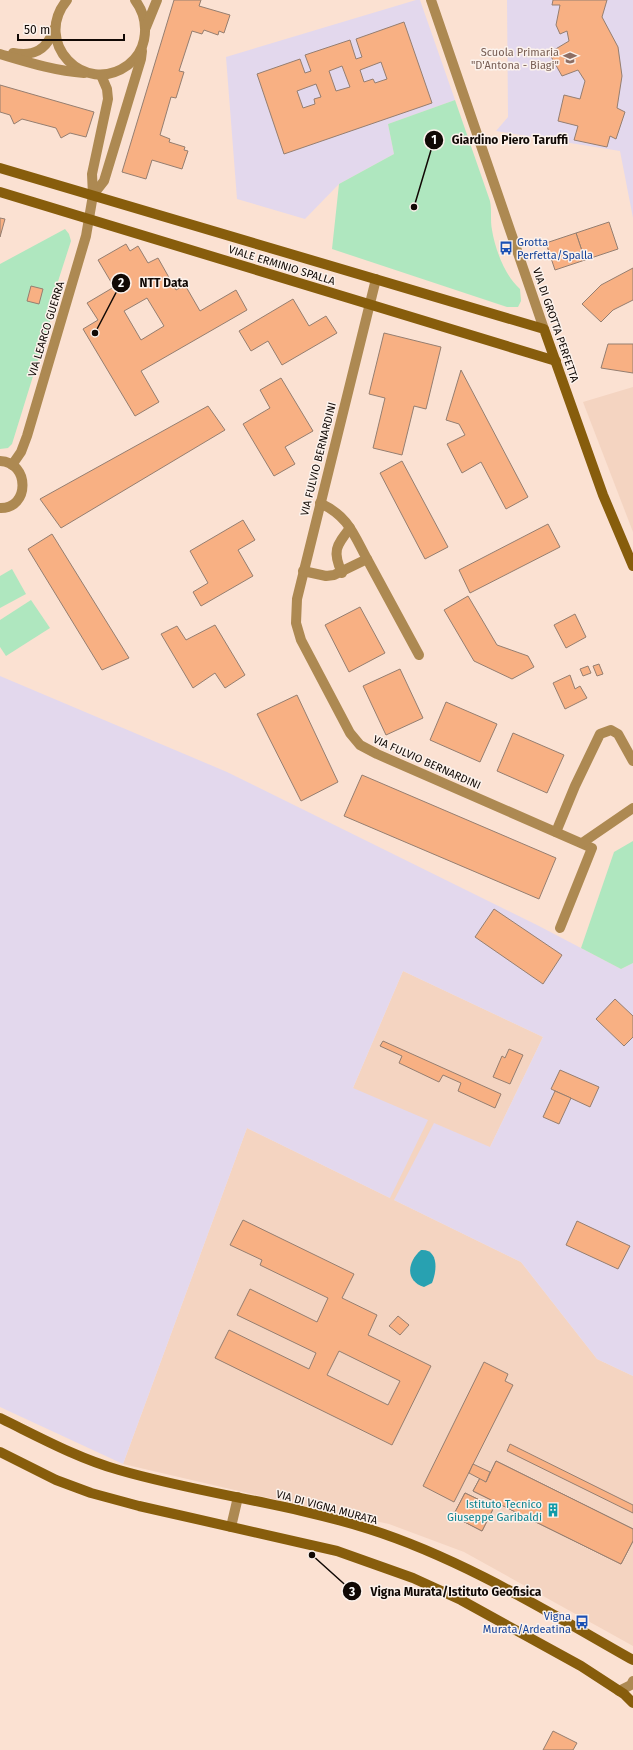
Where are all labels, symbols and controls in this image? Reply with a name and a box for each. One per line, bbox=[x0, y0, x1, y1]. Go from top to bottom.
scale bar bbox=[18, 16, 124, 42]
text: 50 m bbox=[24, 23, 50, 37]
place label: Scuola Primaria "D'Antona - Biagi" bbox=[471, 46, 559, 72]
school or university icon: Scuola Primaria "D'Antona - Biagi" bbox=[562, 50, 578, 66]
callout: Giardino Piero Taruffi bbox=[424, 128, 576, 152]
text: 1 bbox=[431, 133, 437, 147]
text: Giardino Piero Taruffi bbox=[452, 133, 568, 147]
place label: Grotta Perfetta/Spalla bbox=[517, 236, 593, 262]
bus stop icon: Grotta Perfetta/Spalla bbox=[498, 240, 514, 256]
street label: VIALE ERMINIO SPALLA bbox=[227, 243, 337, 288]
street label: VIA DI GROTTA PERFETTA bbox=[530, 266, 581, 385]
callout: NTT Data bbox=[111, 271, 196, 295]
text: 2 bbox=[118, 276, 124, 290]
text: NTT Data bbox=[139, 276, 189, 290]
street label: VIA LEARCO GUERRA bbox=[26, 279, 67, 378]
street label: VIA FULVIO BERNARDINI bbox=[298, 401, 339, 517]
street label: VIA FULVIO BERNARDINI bbox=[371, 733, 483, 792]
street label: VIA DI VIGNA MURATA bbox=[275, 1488, 380, 1527]
place label: Istituto Tecnico Giuseppe Garibaldi bbox=[447, 1498, 542, 1524]
building icon: Istituto Tecnico Giuseppe Garibaldi bbox=[545, 1502, 561, 1518]
callout: Vigna Murata/Istituto Geofisica bbox=[342, 1579, 549, 1603]
text: 3 bbox=[348, 1585, 355, 1599]
text: Vigna Murata/Istituto Geofisica bbox=[370, 1585, 542, 1599]
place label: Vigna Murata/Ardeatina bbox=[483, 1610, 571, 1636]
bus stop icon: Vigna Murata/Ardeatina bbox=[574, 1614, 590, 1630]

